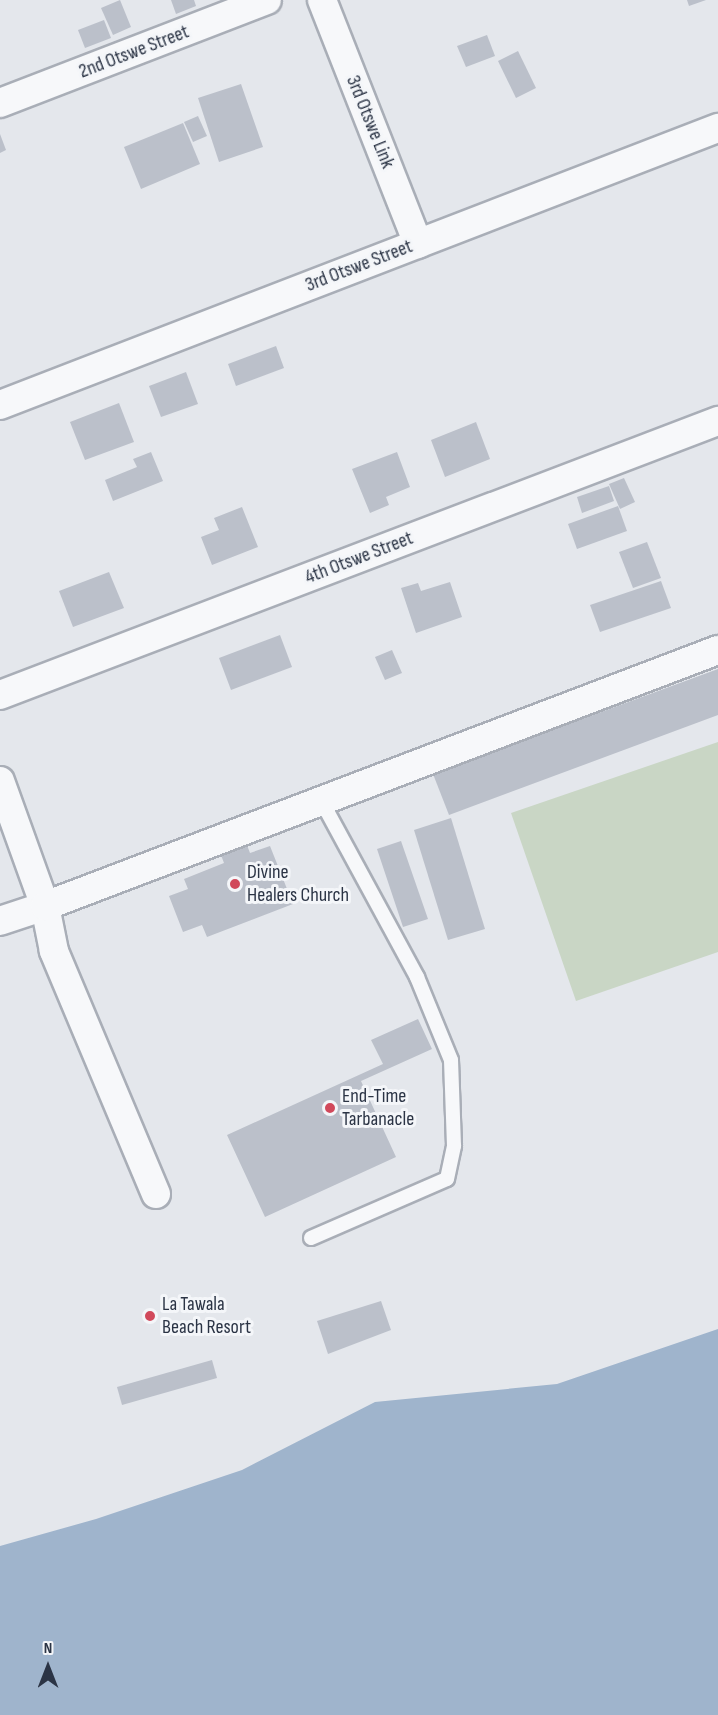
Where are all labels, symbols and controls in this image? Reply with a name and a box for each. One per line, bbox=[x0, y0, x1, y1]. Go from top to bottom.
street label: 2nd Otswe Street bbox=[76, 20, 192, 84]
street label: 3rd Otswe Link bbox=[341, 72, 399, 172]
street label: 3rd Otswe Street bbox=[302, 235, 416, 297]
street label: 4th Otswe Street bbox=[302, 526, 416, 590]
place label: Divine Healers Church bbox=[247, 861, 349, 908]
marker: Divine Healers Church bbox=[228, 877, 242, 891]
place label: End-Time Tarbanacle bbox=[342, 1084, 414, 1131]
marker: End-Time Tarbanacle bbox=[323, 1101, 337, 1115]
place label: La Tawala Beach Resort bbox=[162, 1292, 251, 1339]
marker: La Tawala Beach Resort bbox=[143, 1309, 157, 1323]
north arrow bbox=[18, 1637, 78, 1697]
text: N bbox=[44, 1639, 52, 1658]

